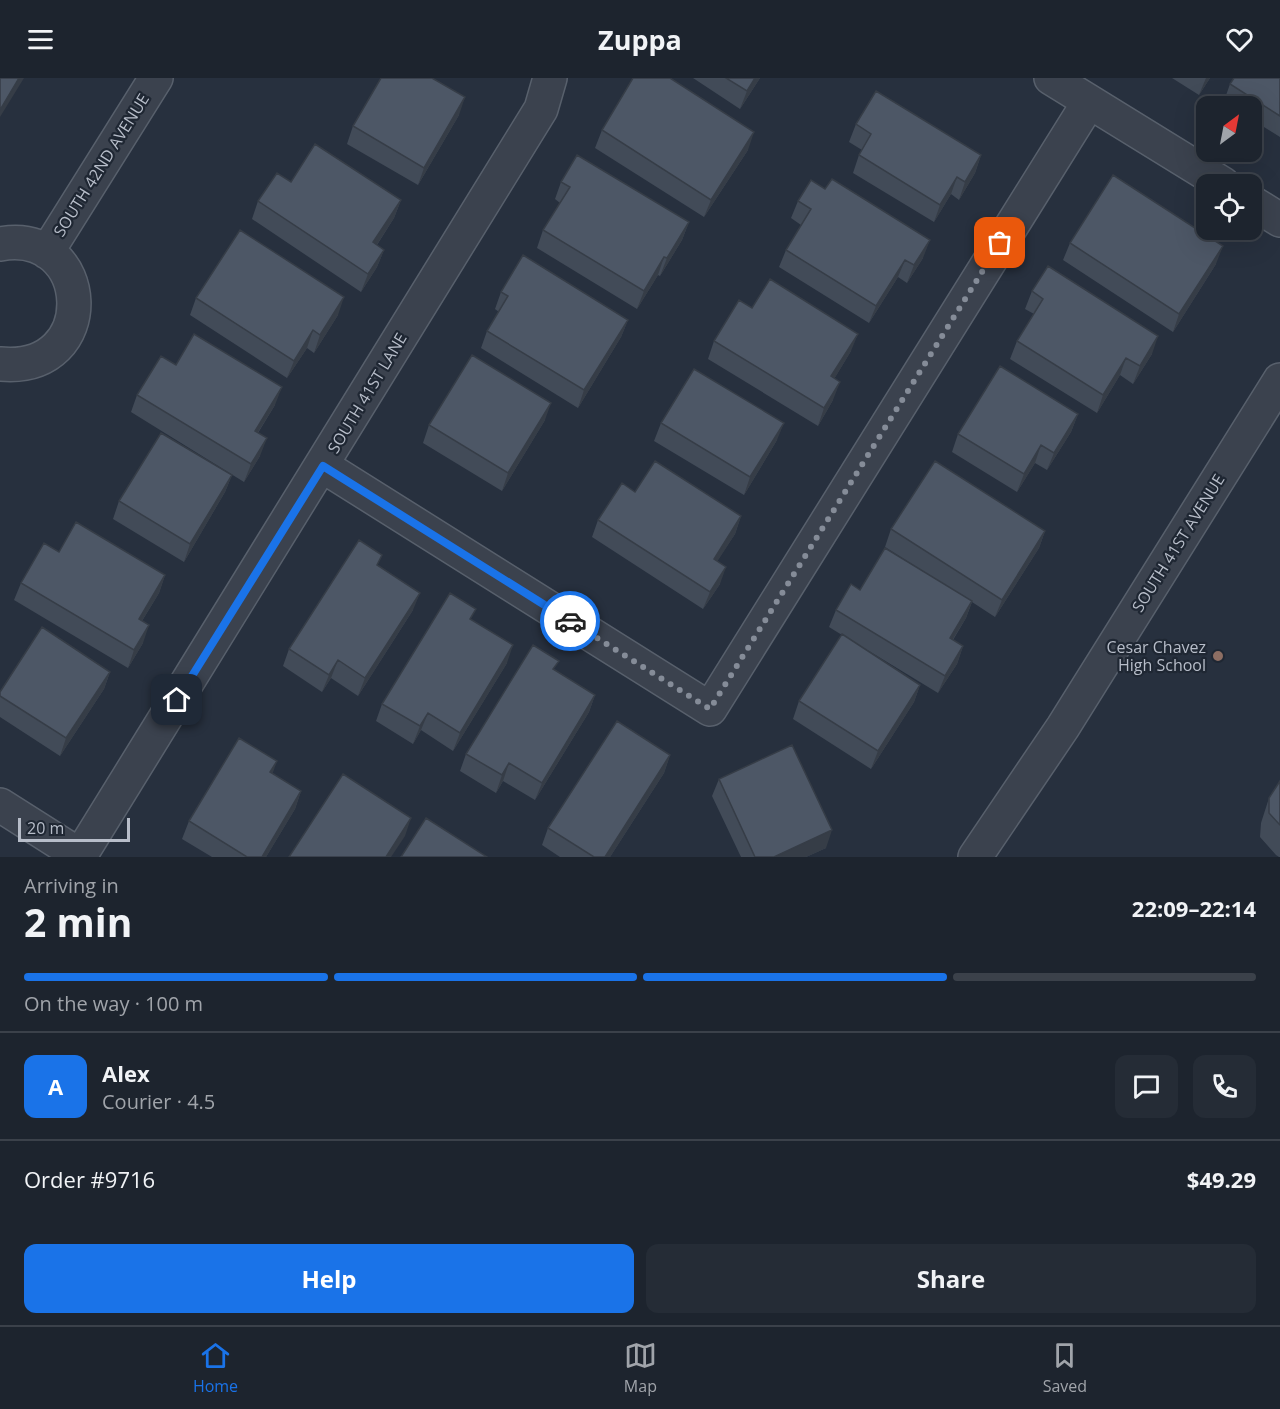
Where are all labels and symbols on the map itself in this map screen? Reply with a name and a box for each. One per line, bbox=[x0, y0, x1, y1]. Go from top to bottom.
street label: SOUTH 42ND AVENUE bbox=[48, 89, 154, 241]
north arrow bbox=[1196, 96, 1262, 162]
pin bbox=[974, 217, 1025, 268]
street label: SOUTH 41ST LANE bbox=[322, 329, 412, 457]
street label: SOUTH 41ST AVENUE bbox=[1127, 470, 1229, 616]
courier bbox=[540, 591, 600, 651]
place label: Cesar Chavez High School bbox=[1106, 636, 1206, 676]
marker: Cesar Chavez High School bbox=[1211, 649, 1225, 663]
pin bbox=[151, 674, 202, 725]
scale bar bbox=[18, 815, 130, 842]

